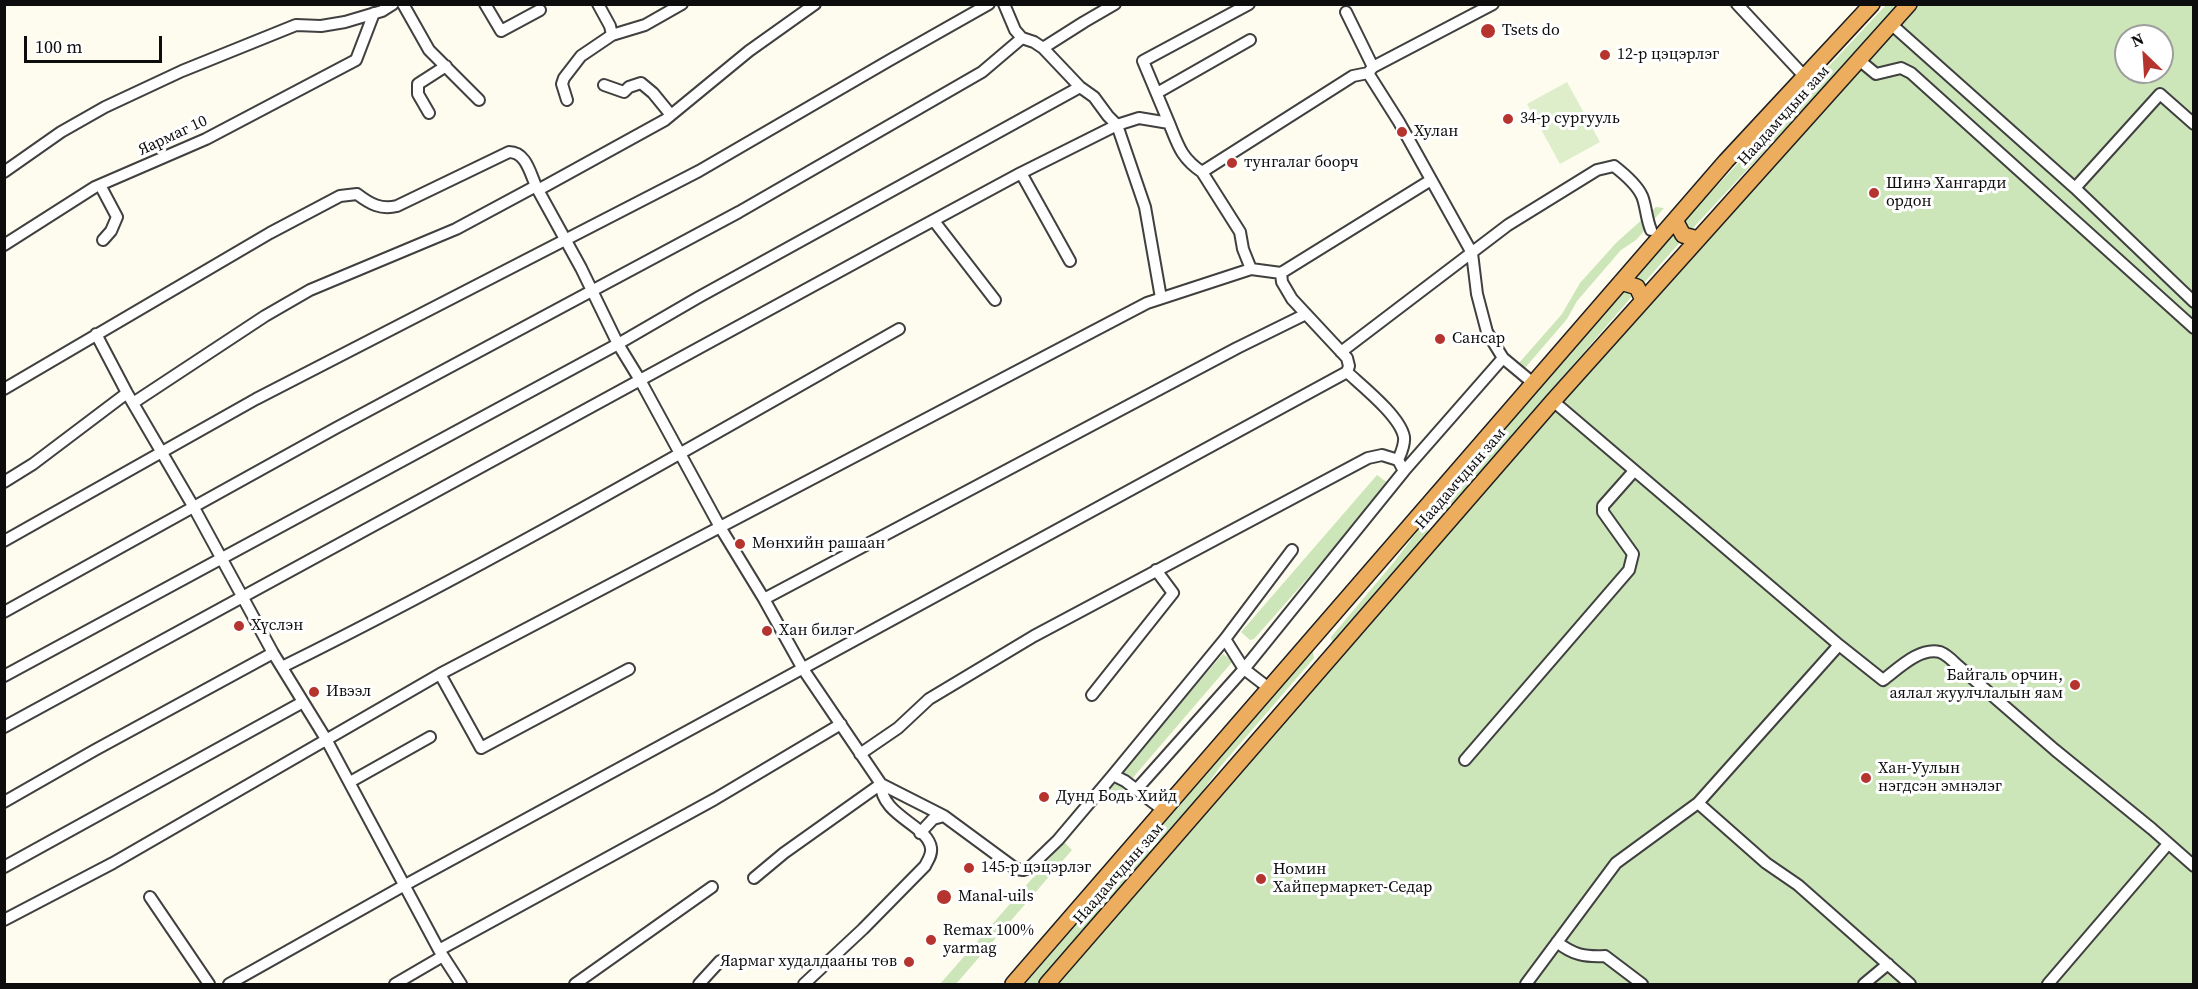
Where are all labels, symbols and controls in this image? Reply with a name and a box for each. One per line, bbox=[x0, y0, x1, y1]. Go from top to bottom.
place label: Tsets do bbox=[1502, 21, 1560, 41]
marker: Tsets do bbox=[1479, 22, 1497, 40]
scale bar bbox=[27, 24, 165, 62]
north arrow bbox=[2114, 24, 2174, 84]
text: N bbox=[2127, 27, 2147, 52]
text: 100 m bbox=[35, 34, 82, 59]
place label: 12-р цэцэрлэг bbox=[1617, 45, 1719, 65]
marker: 12-р цэцэрлэг bbox=[1598, 48, 1612, 62]
street label: Наадамчдын зам bbox=[1734, 62, 1834, 170]
place label: 34-р сургууль bbox=[1520, 109, 1620, 129]
street label: Яармаг 10 bbox=[135, 112, 211, 160]
marker: 34-р сургууль bbox=[1501, 112, 1515, 126]
place label: Хулан bbox=[1414, 122, 1458, 142]
marker: Хулан bbox=[1395, 125, 1409, 139]
place label: тунгалаг боорч bbox=[1244, 153, 1359, 173]
marker: тунгалаг боорч bbox=[1225, 156, 1239, 170]
place label: Шинэ Хангарди ордон bbox=[1886, 174, 2006, 212]
marker: Шинэ Хангарди ордон bbox=[1867, 186, 1881, 200]
place label: Сансар bbox=[1452, 329, 1505, 349]
marker: Сансар bbox=[1433, 332, 1447, 346]
street label: Наадамчдын зам bbox=[1412, 424, 1510, 534]
place label: Мөнхийн рашаан bbox=[752, 534, 885, 554]
marker: Мөнхийн рашаан bbox=[733, 537, 747, 551]
place label: Хүслэн bbox=[251, 616, 303, 636]
marker: Хүслэн bbox=[232, 619, 246, 633]
place label: Хан билэг bbox=[779, 621, 854, 641]
marker: Хан билэг bbox=[760, 624, 774, 638]
place label: Байгаль орчин, аялал жуулчлалын яам bbox=[1889, 666, 2063, 704]
marker: Байгаль орчин, аялал жуулчлалын яам bbox=[2068, 678, 2082, 692]
place label: Ивээл bbox=[326, 682, 371, 702]
marker: Ивээл bbox=[307, 685, 321, 699]
place label: Хан-Уулын нэгдсэн эмнэлэг bbox=[1878, 759, 2002, 797]
marker: Хан-Уулын нэгдсэн эмнэлэг bbox=[1859, 771, 1873, 785]
place label: Дунд Бодь Хийд bbox=[1056, 787, 1177, 807]
marker: Дунд Бодь Хийд bbox=[1037, 790, 1051, 804]
street label: Наадамчдын зам bbox=[1070, 819, 1168, 929]
place label: 145-р цэцэрлэг bbox=[981, 858, 1091, 878]
place label: Номин Хайпермаркет-Седар bbox=[1273, 860, 1432, 898]
marker: 145-р цэцэрлэг bbox=[962, 861, 976, 875]
marker: Номин Хайпермаркет-Седар bbox=[1254, 872, 1268, 886]
place label: Manal-uils bbox=[958, 887, 1034, 907]
marker: Manal-uils bbox=[935, 888, 953, 906]
place label: Remax 100% yarmag bbox=[943, 921, 1034, 959]
marker: Remax 100% yarmag bbox=[924, 933, 938, 947]
place label: Яармаг худалдааны төв bbox=[720, 952, 897, 972]
marker: Яармаг худалдааны төв bbox=[902, 955, 916, 969]

